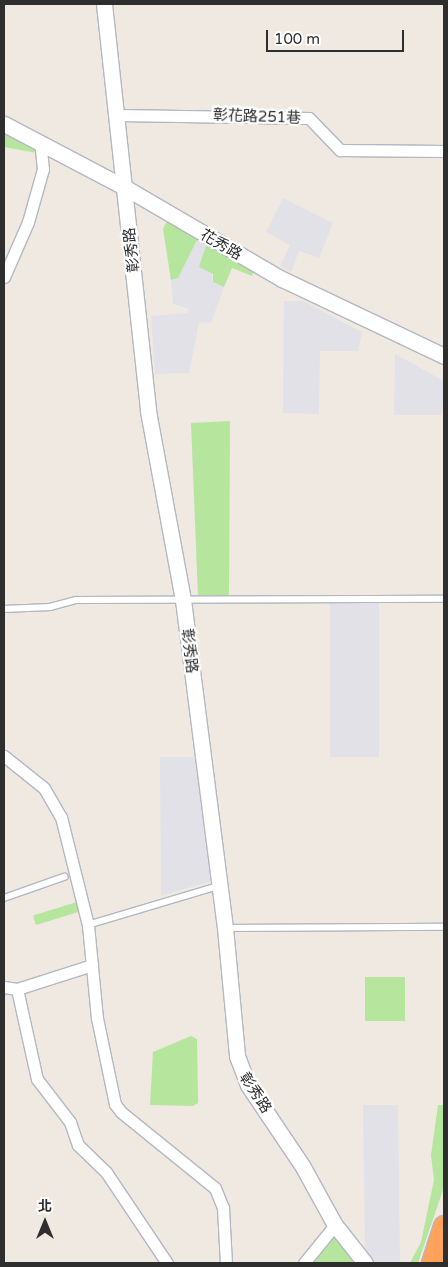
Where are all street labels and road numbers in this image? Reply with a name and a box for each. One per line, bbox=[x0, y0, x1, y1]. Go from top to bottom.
street label: 彰花路251巷 bbox=[213, 106, 301, 128]
street label: 花秀路 bbox=[197, 226, 245, 264]
street label: 彰秀路 bbox=[121, 227, 143, 273]
street label: 彰秀路 bbox=[177, 628, 201, 674]
street label: 彰秀路 bbox=[235, 1069, 275, 1117]

